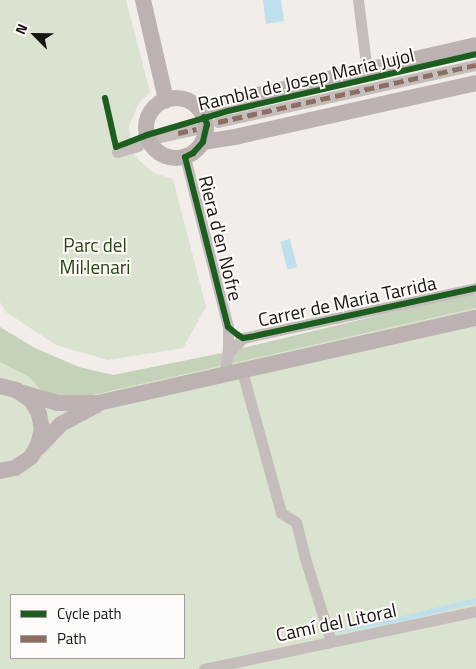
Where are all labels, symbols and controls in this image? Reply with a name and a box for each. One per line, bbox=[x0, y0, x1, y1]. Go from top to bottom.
north arrow bbox=[10, 10, 60, 60]
text: N bbox=[9, 20, 32, 38]
street label: Rambla de Josep Maria Jujol bbox=[196, 43, 416, 115]
street label: Riera d'en Nofre bbox=[194, 173, 248, 303]
park label: Parc del Mil·lenari bbox=[59, 234, 131, 278]
street label: Carrer de Maria Tarrida bbox=[256, 271, 438, 331]
legend bbox=[10, 594, 185, 659]
street label: Camí del Litoral bbox=[274, 598, 398, 646]
text: Cycle path bbox=[57, 602, 122, 625]
text: Path bbox=[57, 627, 87, 650]

